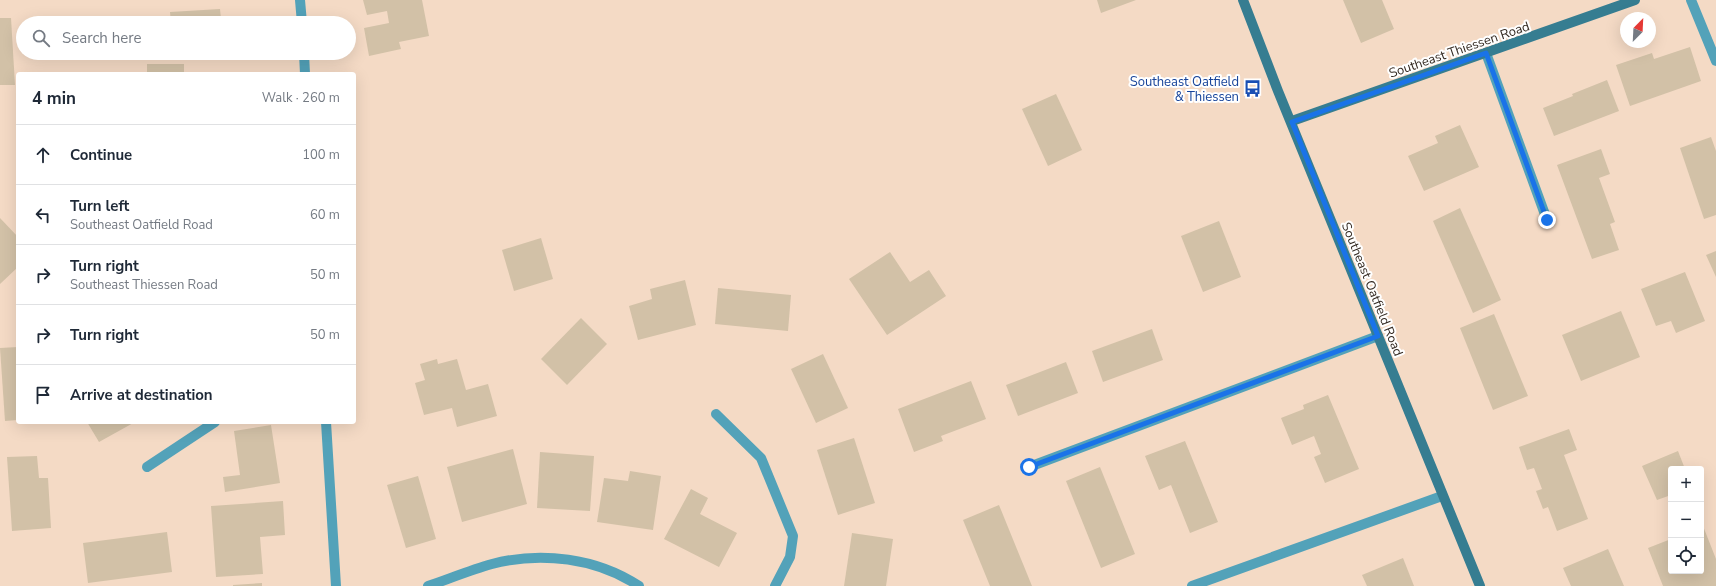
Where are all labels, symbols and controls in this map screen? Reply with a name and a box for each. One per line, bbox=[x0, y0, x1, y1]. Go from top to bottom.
north arrow bbox=[1620, 12, 1656, 48]
search box bbox=[16, 16, 356, 60]
street label: Southeast Thiessen Road bbox=[1386, 17, 1532, 83]
icon: search bbox=[30, 27, 52, 49]
text: Search here bbox=[62, 28, 142, 48]
place label: Southeast Oatfield & Thiessen bbox=[1130, 73, 1239, 106]
bus stop icon: Southeast Oatfield & Thiessen bbox=[1242, 78, 1262, 98]
text: 4 min bbox=[32, 87, 76, 110]
text: Walk · 260 m bbox=[262, 89, 340, 107]
icon: ahead bbox=[32, 144, 54, 166]
text: Continue bbox=[70, 145, 132, 165]
text: 100 m bbox=[302, 146, 340, 164]
text: Turn left bbox=[70, 196, 129, 216]
icon: left bbox=[32, 204, 54, 226]
text: 60 m bbox=[310, 206, 340, 224]
route end bbox=[1538, 211, 1556, 229]
text: Southeast Oatfield Road bbox=[70, 216, 213, 234]
street label: Southeast Oatfield Road bbox=[1337, 220, 1407, 359]
text: Turn right bbox=[70, 256, 139, 276]
icon: right bbox=[32, 264, 54, 286]
text: 50 m bbox=[310, 266, 340, 284]
text: Southeast Thiessen Road bbox=[70, 276, 218, 294]
icon: right bbox=[32, 324, 54, 346]
text: Turn right bbox=[70, 325, 139, 345]
text: 50 m bbox=[310, 326, 340, 344]
icon: arrive bbox=[32, 384, 54, 406]
text: Arrive at destination bbox=[70, 385, 213, 405]
route start bbox=[1020, 458, 1038, 476]
map controls bbox=[1668, 466, 1704, 574]
button: + bbox=[1668, 466, 1704, 502]
button: − bbox=[1668, 502, 1704, 538]
button: locate bbox=[1668, 538, 1704, 574]

